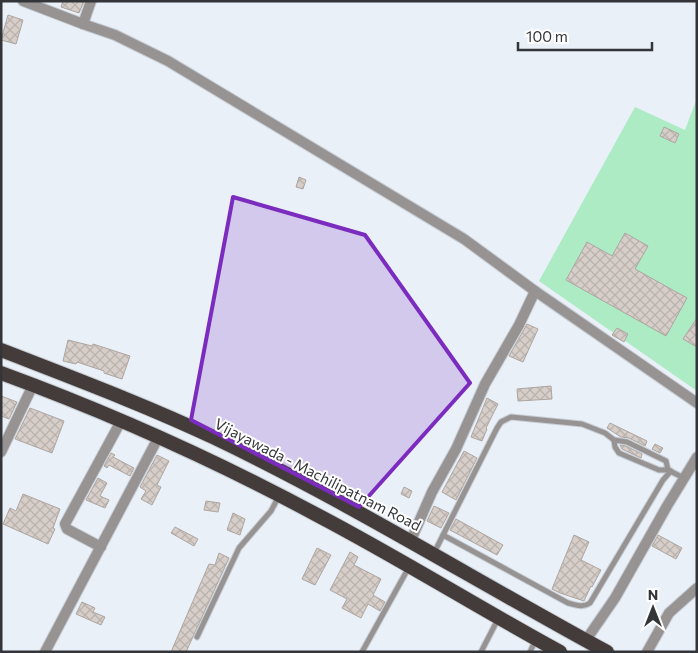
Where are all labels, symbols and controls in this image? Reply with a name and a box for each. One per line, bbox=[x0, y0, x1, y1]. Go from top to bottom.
scale bar bbox=[518, 20, 652, 52]
text: 100 m bbox=[526, 27, 568, 45]
street label: Vijayawada - Machilipatnam Road bbox=[212, 414, 424, 534]
north arrow bbox=[628, 583, 678, 633]
text: N bbox=[648, 586, 658, 603]

